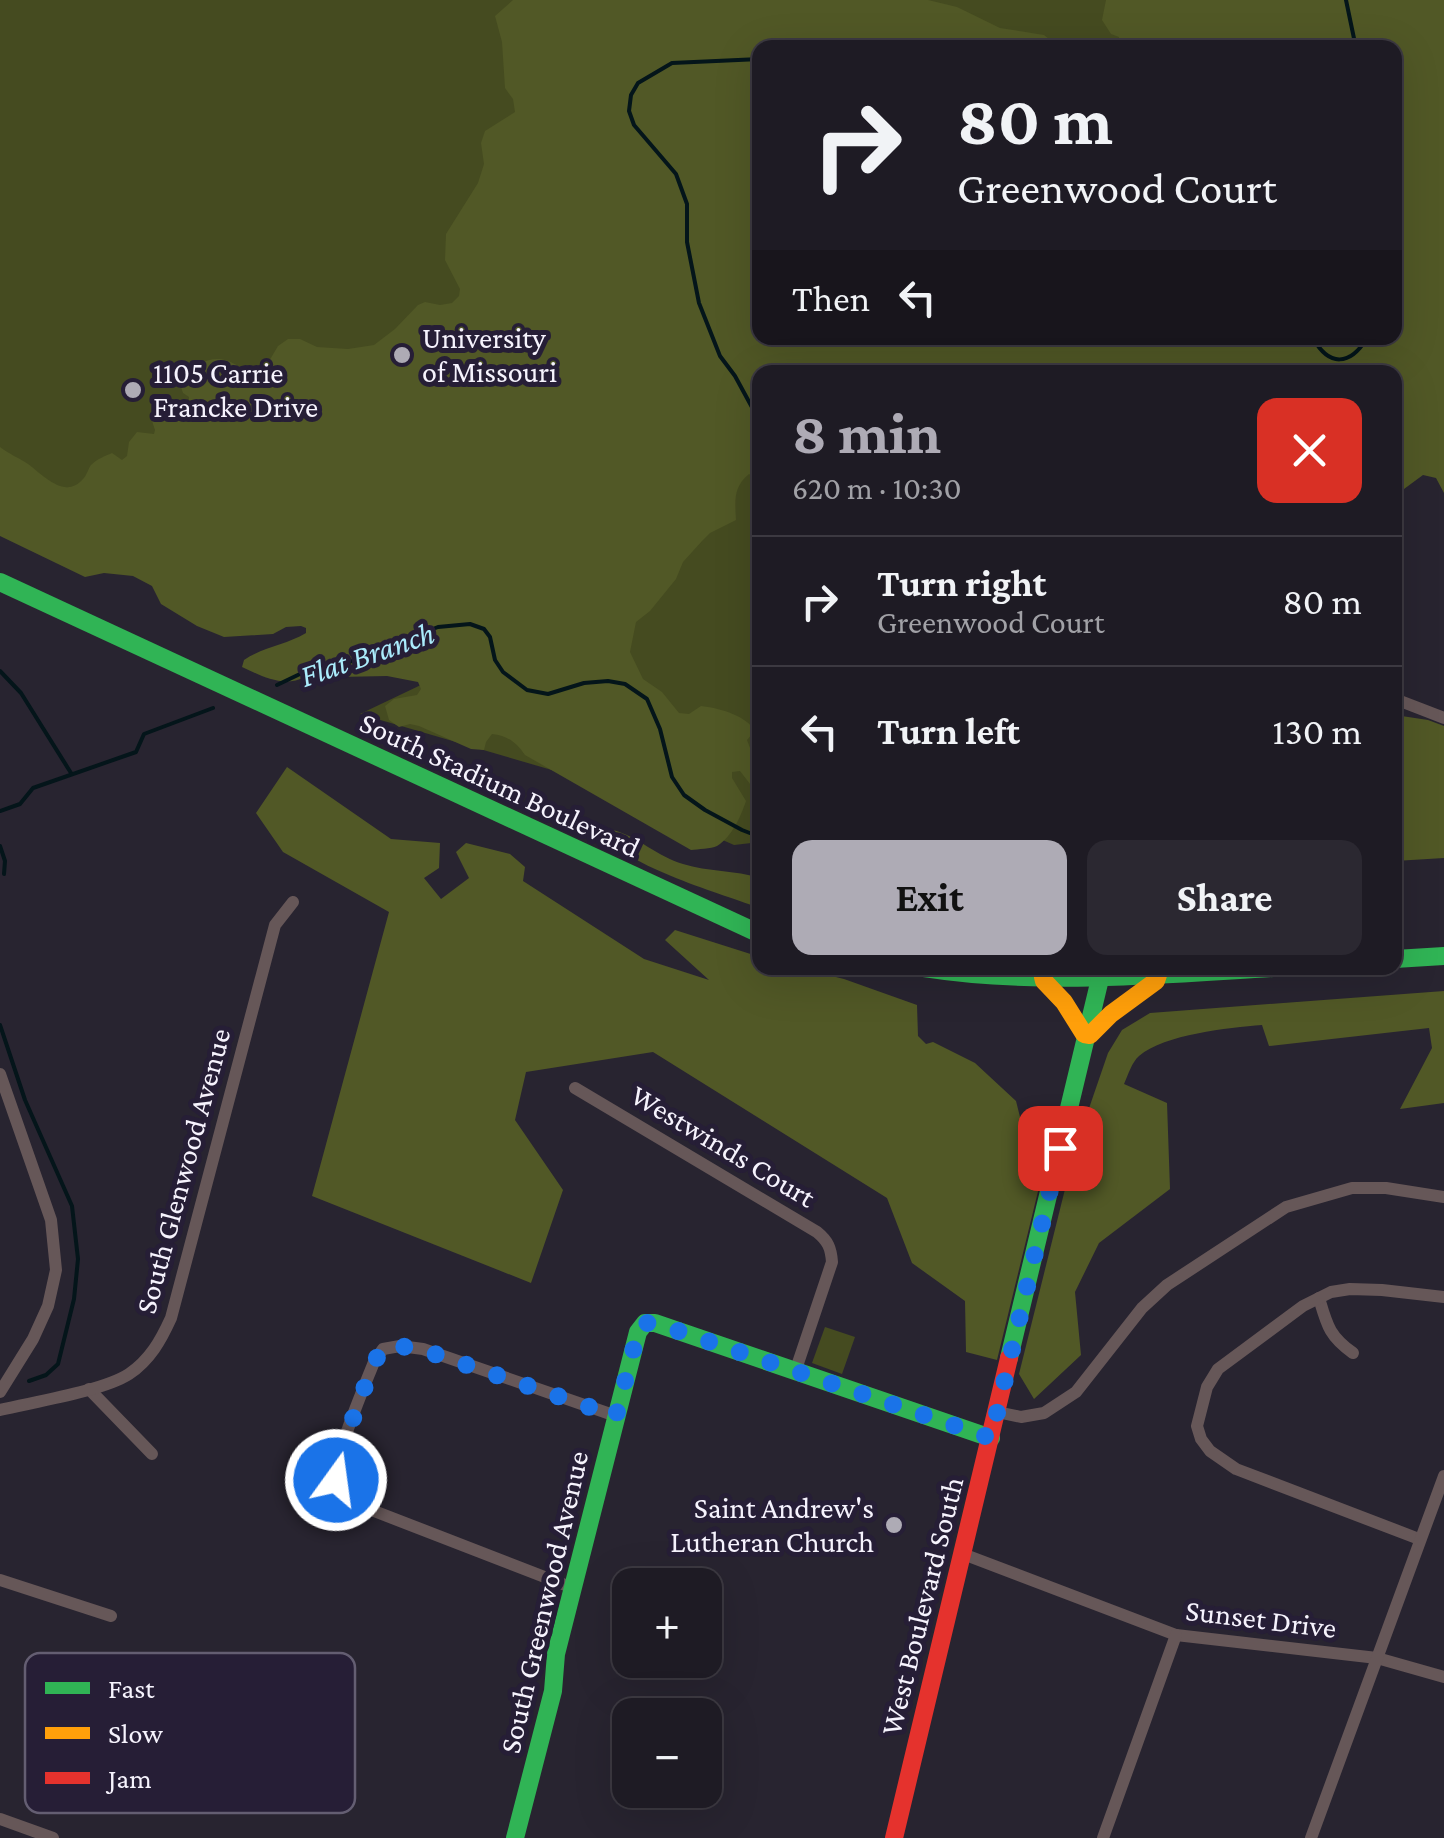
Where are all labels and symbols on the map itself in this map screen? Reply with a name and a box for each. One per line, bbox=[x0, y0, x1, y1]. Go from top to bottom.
place label: University of Missouri bbox=[422, 321, 557, 388]
marker: University of Missouri bbox=[391, 344, 413, 366]
place label: 1105 Carrie Francke Drive bbox=[153, 356, 318, 423]
marker: 1105 Carrie Francke Drive bbox=[122, 379, 144, 401]
water label: Flat Branch bbox=[295, 614, 439, 694]
street label: South Stadium Boulevard bbox=[355, 705, 646, 864]
street label: South Glenwood Avenue bbox=[129, 1025, 236, 1317]
street label: Westwinds Court bbox=[625, 1078, 822, 1214]
pin bbox=[1018, 1106, 1103, 1191]
position arrow bbox=[284, 1428, 388, 1532]
street label: South Greenwood Avenue bbox=[493, 1448, 594, 1756]
street label: West Boulevard South bbox=[873, 1473, 970, 1738]
place label: Saint Andrew's Lutheran Church bbox=[670, 1491, 874, 1558]
marker: Saint Andrew's Lutheran Church bbox=[883, 1514, 905, 1536]
street label: Sunset Drive bbox=[1184, 1593, 1338, 1644]
legend bbox=[25, 1653, 355, 1813]
text: Fast bbox=[108, 1673, 155, 1704]
text: Slow bbox=[108, 1718, 163, 1749]
text: Jam bbox=[105, 1763, 152, 1794]

